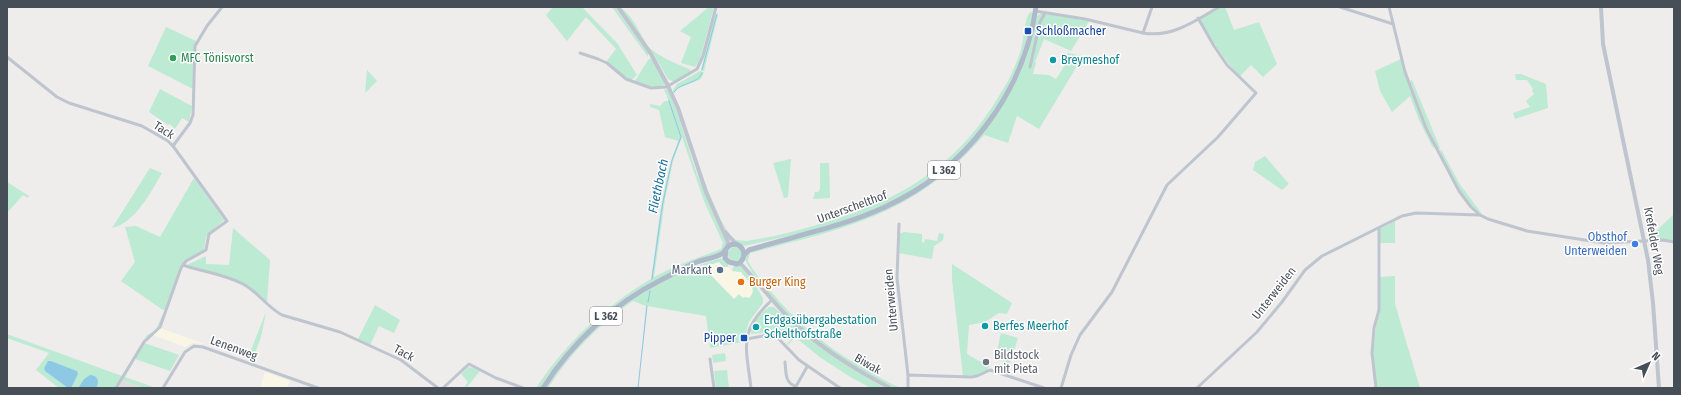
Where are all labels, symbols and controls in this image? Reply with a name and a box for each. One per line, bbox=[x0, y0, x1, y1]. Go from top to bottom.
place label: Schloßmacher bbox=[1036, 24, 1107, 38]
marker: Schloßmacher bbox=[1023, 26, 1033, 36]
place label: MFC Tönisvorst bbox=[181, 51, 254, 65]
marker: MFC Tönisvorst bbox=[168, 53, 178, 63]
place label: Breymeshof bbox=[1061, 53, 1121, 67]
marker: Breymeshof bbox=[1048, 55, 1058, 65]
street label: Tack bbox=[151, 118, 177, 142]
water label: Fliethbach bbox=[645, 157, 671, 215]
road number: L 362 bbox=[928, 161, 960, 179]
street label: Unterschelthof bbox=[815, 187, 890, 226]
street label: Krefelder Weg bbox=[1641, 206, 1667, 276]
place label: Obsthof Unterweiden bbox=[1564, 230, 1628, 258]
marker: Obsthof Unterweiden bbox=[1630, 239, 1640, 249]
place label: Markant bbox=[672, 263, 712, 277]
street label: Unterweiden bbox=[1249, 264, 1299, 322]
marker: Markant bbox=[715, 265, 725, 275]
street label: Unterweiden bbox=[881, 268, 901, 332]
place label: Burger King bbox=[749, 275, 806, 289]
marker: Burger King bbox=[736, 277, 746, 287]
road number: L 362 bbox=[590, 307, 622, 325]
place label: Erdgasübergabestation Schelthofstraße bbox=[764, 313, 877, 341]
place label: Berfes Meerhof bbox=[993, 319, 1069, 333]
marker: Berfes Meerhof bbox=[980, 321, 990, 331]
marker: Erdgasübergabestation Schelthofstraße bbox=[751, 322, 761, 332]
place label: Pipper bbox=[704, 331, 737, 345]
street label: Lenenweg bbox=[209, 333, 260, 363]
marker: Pipper bbox=[739, 333, 749, 343]
street label: Tack bbox=[391, 342, 417, 365]
north arrow bbox=[1629, 343, 1669, 383]
place label: Bildstock mit Pieta bbox=[994, 348, 1039, 376]
text: N bbox=[1649, 349, 1663, 363]
street label: Biwak bbox=[852, 351, 884, 377]
marker: Bildstock mit Pieta bbox=[981, 357, 991, 367]

